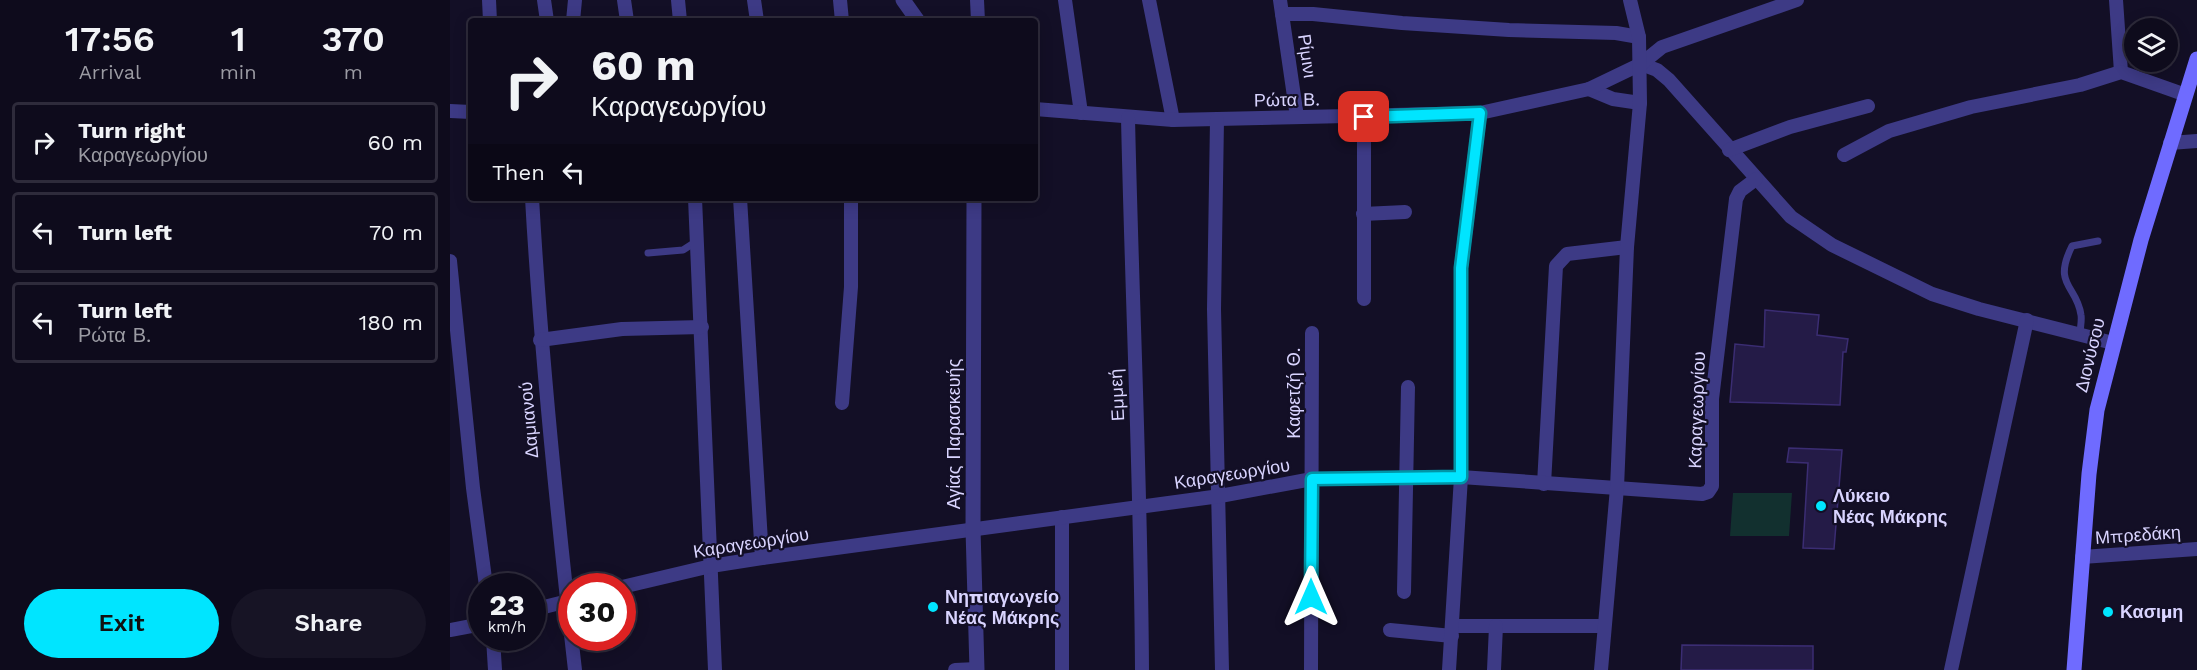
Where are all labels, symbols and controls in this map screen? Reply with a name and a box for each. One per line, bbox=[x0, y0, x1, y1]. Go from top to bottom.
text: 17:56 bbox=[65, 18, 155, 60]
text: 1 bbox=[231, 18, 246, 60]
text: 370 bbox=[322, 18, 385, 60]
map controls bbox=[2124, 18, 2178, 72]
button: layers bbox=[2124, 18, 2178, 72]
street label: Ρίμινι bbox=[1294, 33, 1321, 79]
text: 60 m bbox=[591, 41, 695, 90]
icon: right bbox=[492, 42, 570, 120]
text: Arrival bbox=[79, 60, 141, 84]
text: min bbox=[220, 60, 257, 84]
text: m bbox=[344, 60, 363, 84]
street label: Ρώτα Β. bbox=[1254, 88, 1320, 111]
text: Καραγεωργίου bbox=[591, 91, 767, 123]
pin bbox=[1338, 91, 1389, 142]
icon: arrive bbox=[1347, 100, 1380, 133]
text: Turn right bbox=[78, 118, 185, 143]
icon: right bbox=[27, 126, 60, 159]
text: 60 m bbox=[367, 130, 423, 155]
text: Καραγεωργίου bbox=[78, 143, 208, 167]
icon: left bbox=[557, 156, 590, 189]
text: Then bbox=[492, 160, 545, 185]
icon: left bbox=[27, 216, 60, 249]
text: Turn left bbox=[78, 220, 172, 245]
text: 70 m bbox=[369, 220, 423, 245]
text: Turn left bbox=[78, 298, 172, 323]
icon: left bbox=[27, 306, 60, 339]
text: 180 m bbox=[359, 310, 423, 335]
street label: Διονύσου bbox=[2070, 316, 2109, 394]
text: Ρώτα Β. bbox=[78, 323, 151, 347]
street label: Καφετζή Θ. bbox=[1283, 347, 1304, 439]
street label: Καραγεωργίου bbox=[1684, 351, 1709, 469]
street label: Αγίας Παρασκευής bbox=[943, 358, 964, 509]
street label: Εμμεή bbox=[1105, 368, 1128, 422]
street label: Δαμιανού bbox=[515, 381, 542, 459]
street label: Καραγεωργίου bbox=[1172, 454, 1291, 493]
place label: Λύκειο Νέας Μάκρης bbox=[1833, 485, 1947, 527]
marker: Λύκειο Νέας Μάκρης bbox=[1814, 499, 1828, 513]
street label: Μπρεδάκη bbox=[2094, 521, 2182, 548]
street label: Καραγεωργίου bbox=[691, 523, 810, 562]
position arrow bbox=[1279, 565, 1343, 629]
speed limit sign: 30 bbox=[558, 573, 636, 651]
place label: Νηπιαγωγείο Νέας Μάκρης bbox=[945, 586, 1059, 628]
text: 23 bbox=[489, 587, 525, 622]
button: Exit bbox=[24, 589, 219, 658]
button: Share bbox=[231, 589, 426, 658]
marker: Νηπιαγωγείο Νέας Μάκρης bbox=[926, 600, 940, 614]
place label: Κασιμη bbox=[2120, 601, 2183, 622]
marker: Κασιμη bbox=[2101, 605, 2115, 619]
text: km/h bbox=[488, 618, 526, 636]

